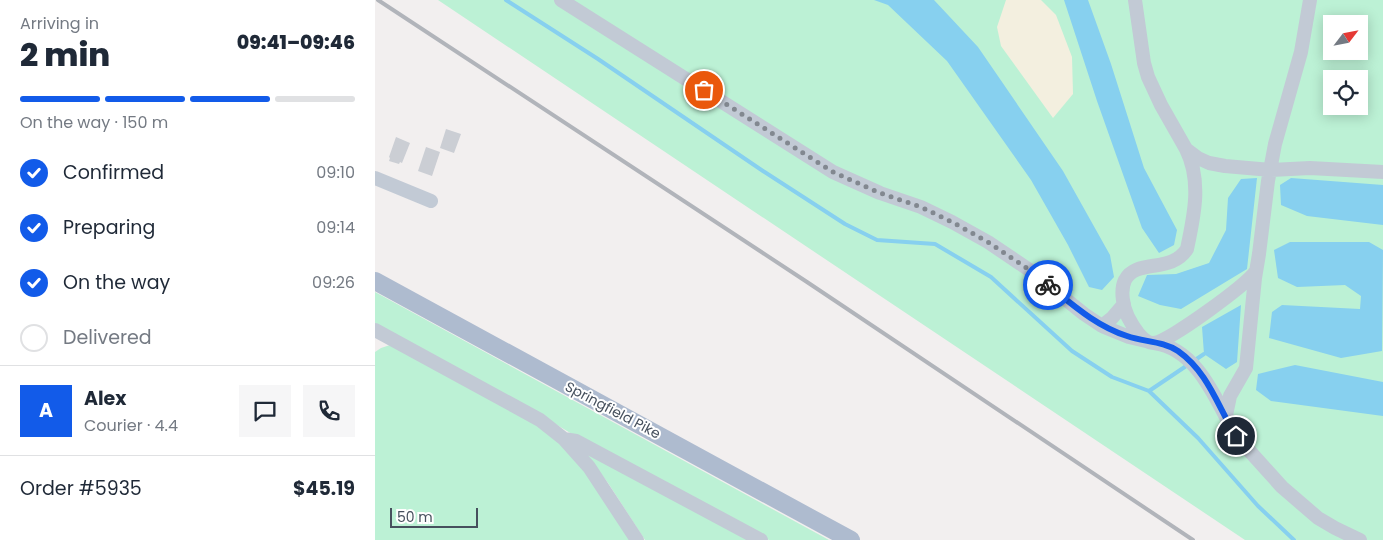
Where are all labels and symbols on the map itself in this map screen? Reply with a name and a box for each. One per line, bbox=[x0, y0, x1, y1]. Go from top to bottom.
north arrow bbox=[1323, 15, 1367, 60]
pin bbox=[683, 69, 725, 111]
courier bbox=[1023, 260, 1073, 310]
street label: Springfield Pike bbox=[562, 376, 665, 444]
pin bbox=[1215, 415, 1257, 457]
scale bar bbox=[390, 505, 477, 528]

